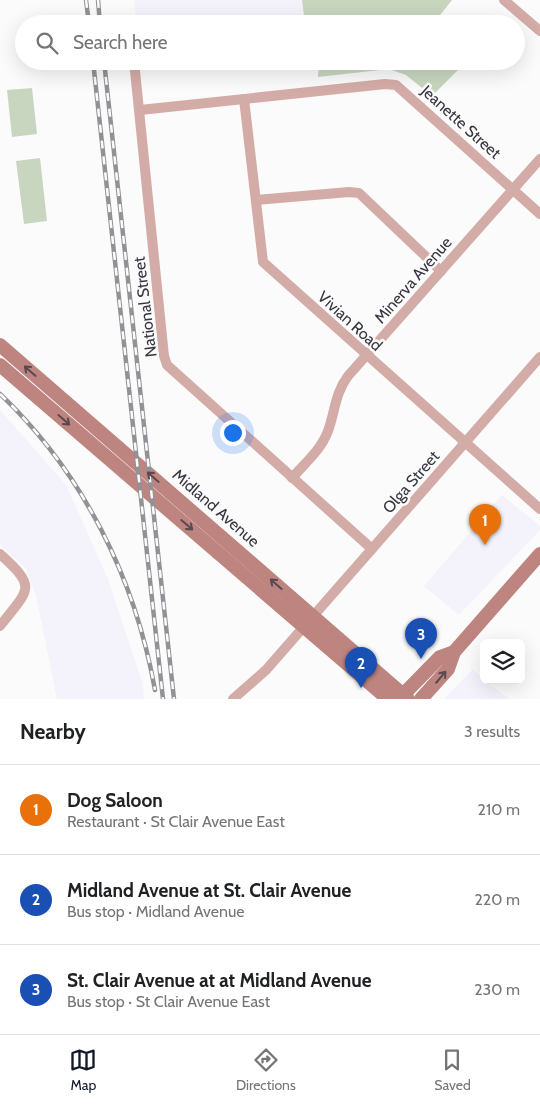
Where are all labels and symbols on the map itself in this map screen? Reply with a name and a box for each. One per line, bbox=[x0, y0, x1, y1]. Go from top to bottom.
street label: Jeanette Street bbox=[417, 81, 505, 163]
street label: Minerva Avenue bbox=[370, 233, 456, 327]
street label: National Street bbox=[129, 255, 161, 358]
street label: Vivian Road bbox=[314, 287, 386, 355]
one-way arrow bbox=[24, 366, 37, 377]
one-way arrow bbox=[57, 414, 70, 425]
your location bbox=[220, 420, 246, 446]
street label: Olga Street bbox=[379, 446, 444, 517]
street label: Midland Avenue bbox=[169, 465, 263, 551]
one-way arrow bbox=[147, 472, 160, 483]
pin: 1 bbox=[469, 504, 501, 545]
one-way arrow bbox=[180, 520, 193, 531]
one-way arrow bbox=[270, 578, 283, 589]
pin: 3 bbox=[405, 618, 437, 659]
pin: 2 bbox=[345, 647, 377, 688]
one-way arrow bbox=[435, 671, 446, 684]

